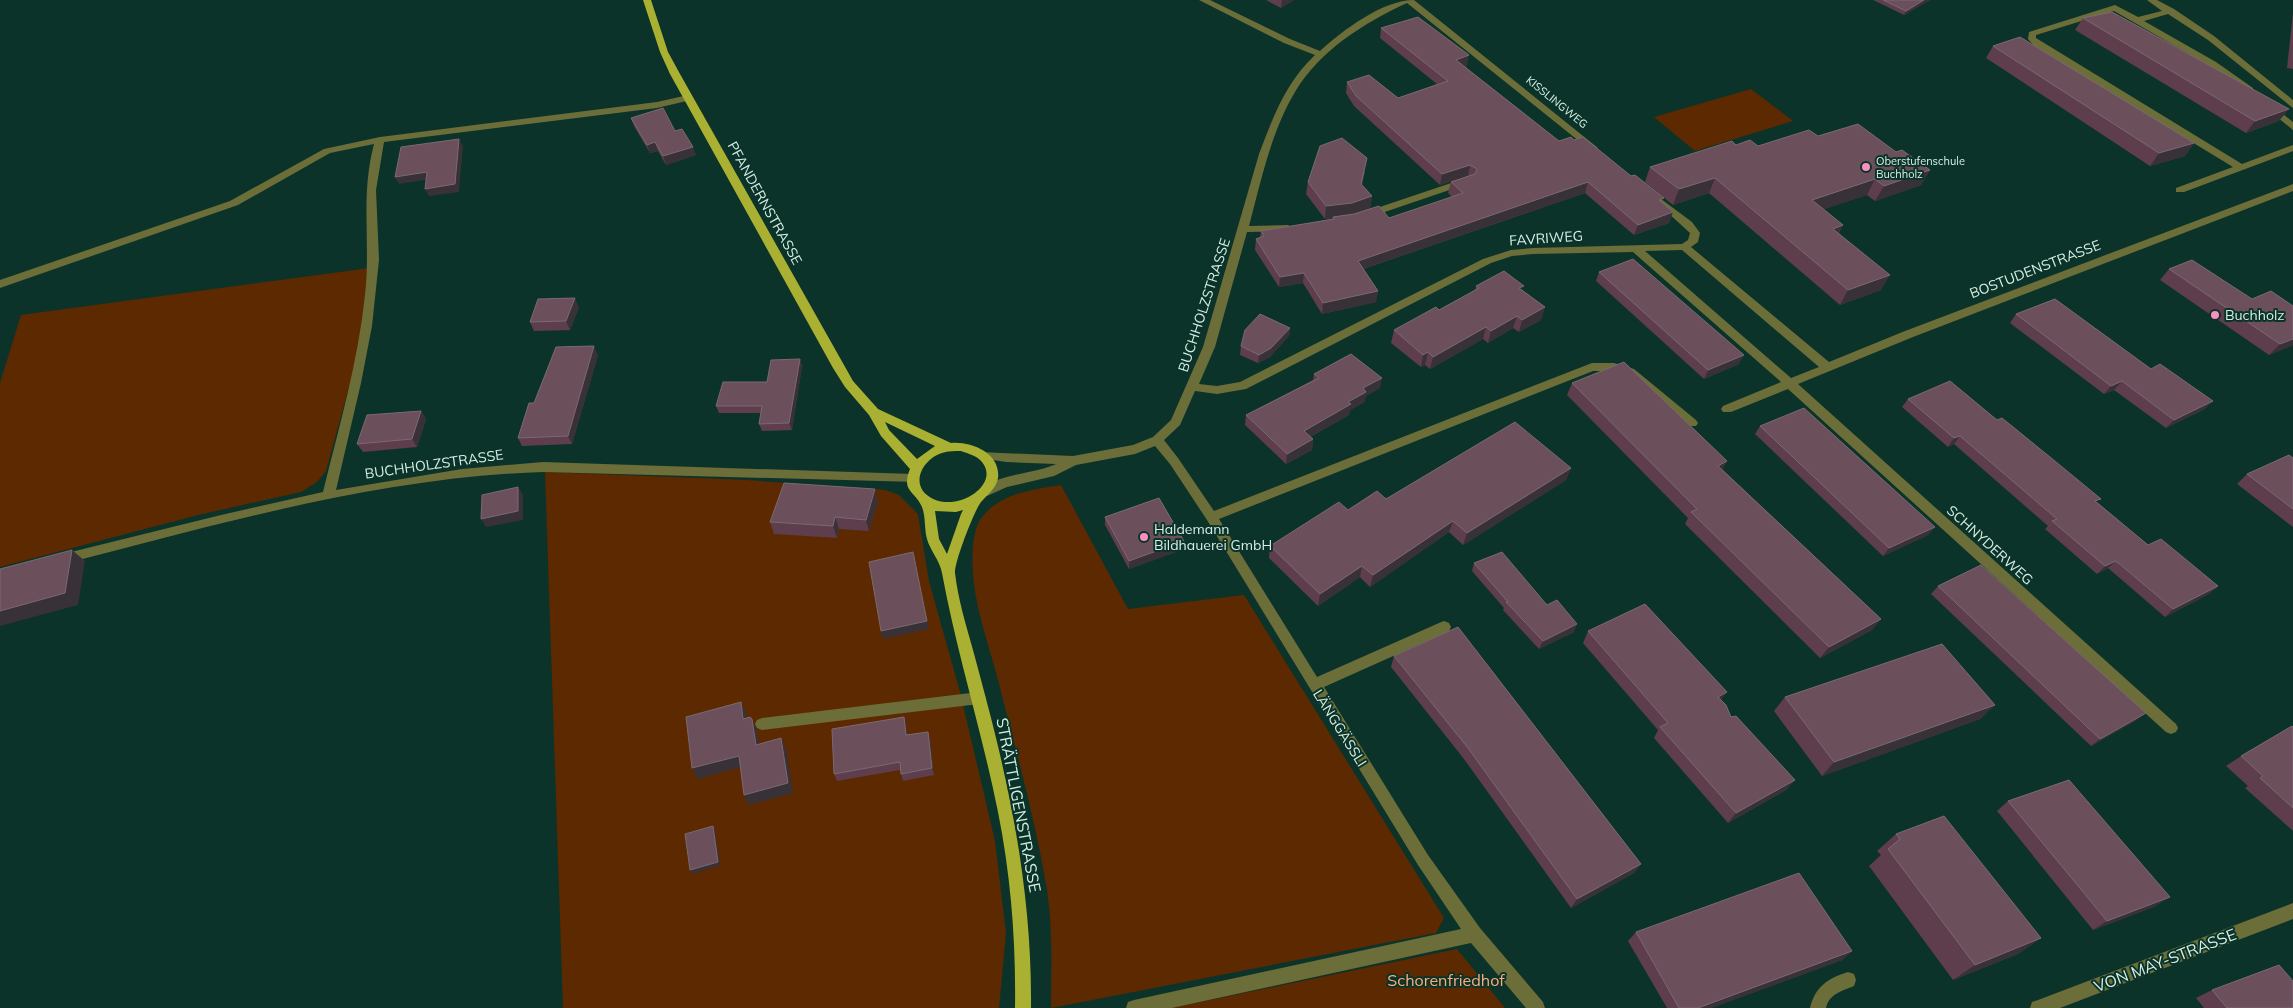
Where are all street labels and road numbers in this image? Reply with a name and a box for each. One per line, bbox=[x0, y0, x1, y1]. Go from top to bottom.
street label: KISSLINGWEG bbox=[1523, 73, 1591, 131]
street label: PFANDERNSTRASSE bbox=[724, 138, 806, 268]
street label: FAVRIWEG bbox=[1509, 226, 1583, 250]
street label: BUCHHOLZSTRASSE bbox=[1174, 236, 1234, 374]
street label: BOSTUDENSTRASSE bbox=[1967, 236, 2103, 302]
street label: BUCHHOLZSTRASSE bbox=[364, 445, 504, 483]
street label: SCHNYDERWEG bbox=[1943, 501, 2037, 589]
street label: LÄNGGÄSSLI bbox=[1309, 686, 1371, 770]
street label: STRÄTTLIGENSTRASSE bbox=[992, 716, 1046, 894]
street label: VON MAY-STRASSE bbox=[2091, 924, 2239, 996]

